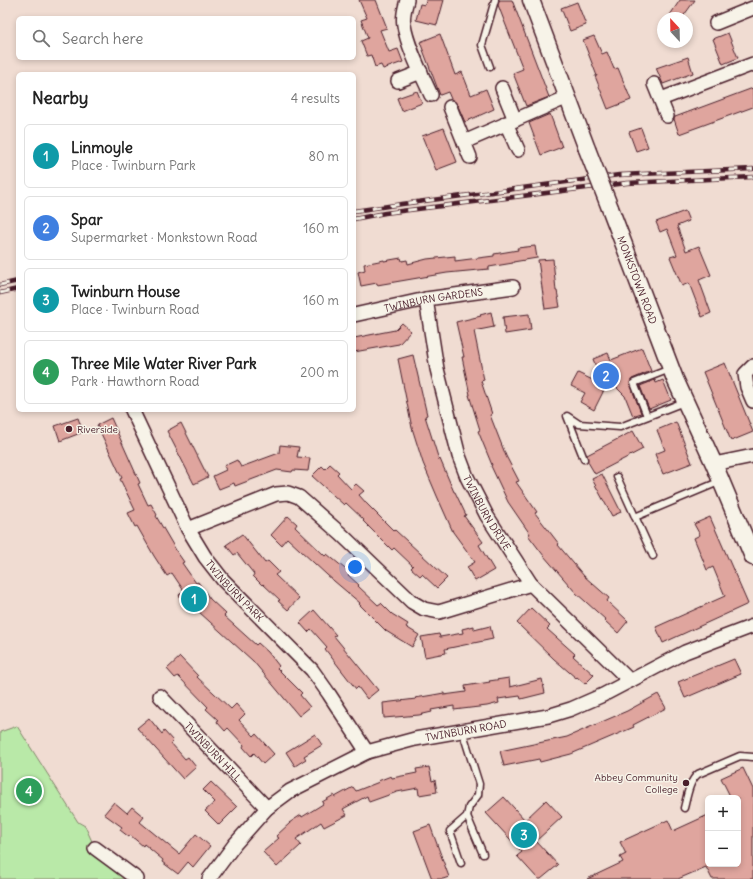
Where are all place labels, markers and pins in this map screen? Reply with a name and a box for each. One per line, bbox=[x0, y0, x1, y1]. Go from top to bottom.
pin: 2 bbox=[593, 361, 619, 391]
place label: Riverside bbox=[77, 423, 118, 436]
marker: Riverside bbox=[64, 424, 74, 434]
pin: 1 bbox=[181, 584, 207, 614]
place label: Abbey Community College bbox=[595, 771, 678, 796]
pin: 4 bbox=[16, 776, 42, 806]
marker: Abbey Community College bbox=[681, 778, 691, 788]
pin: 3 bbox=[511, 820, 537, 850]

